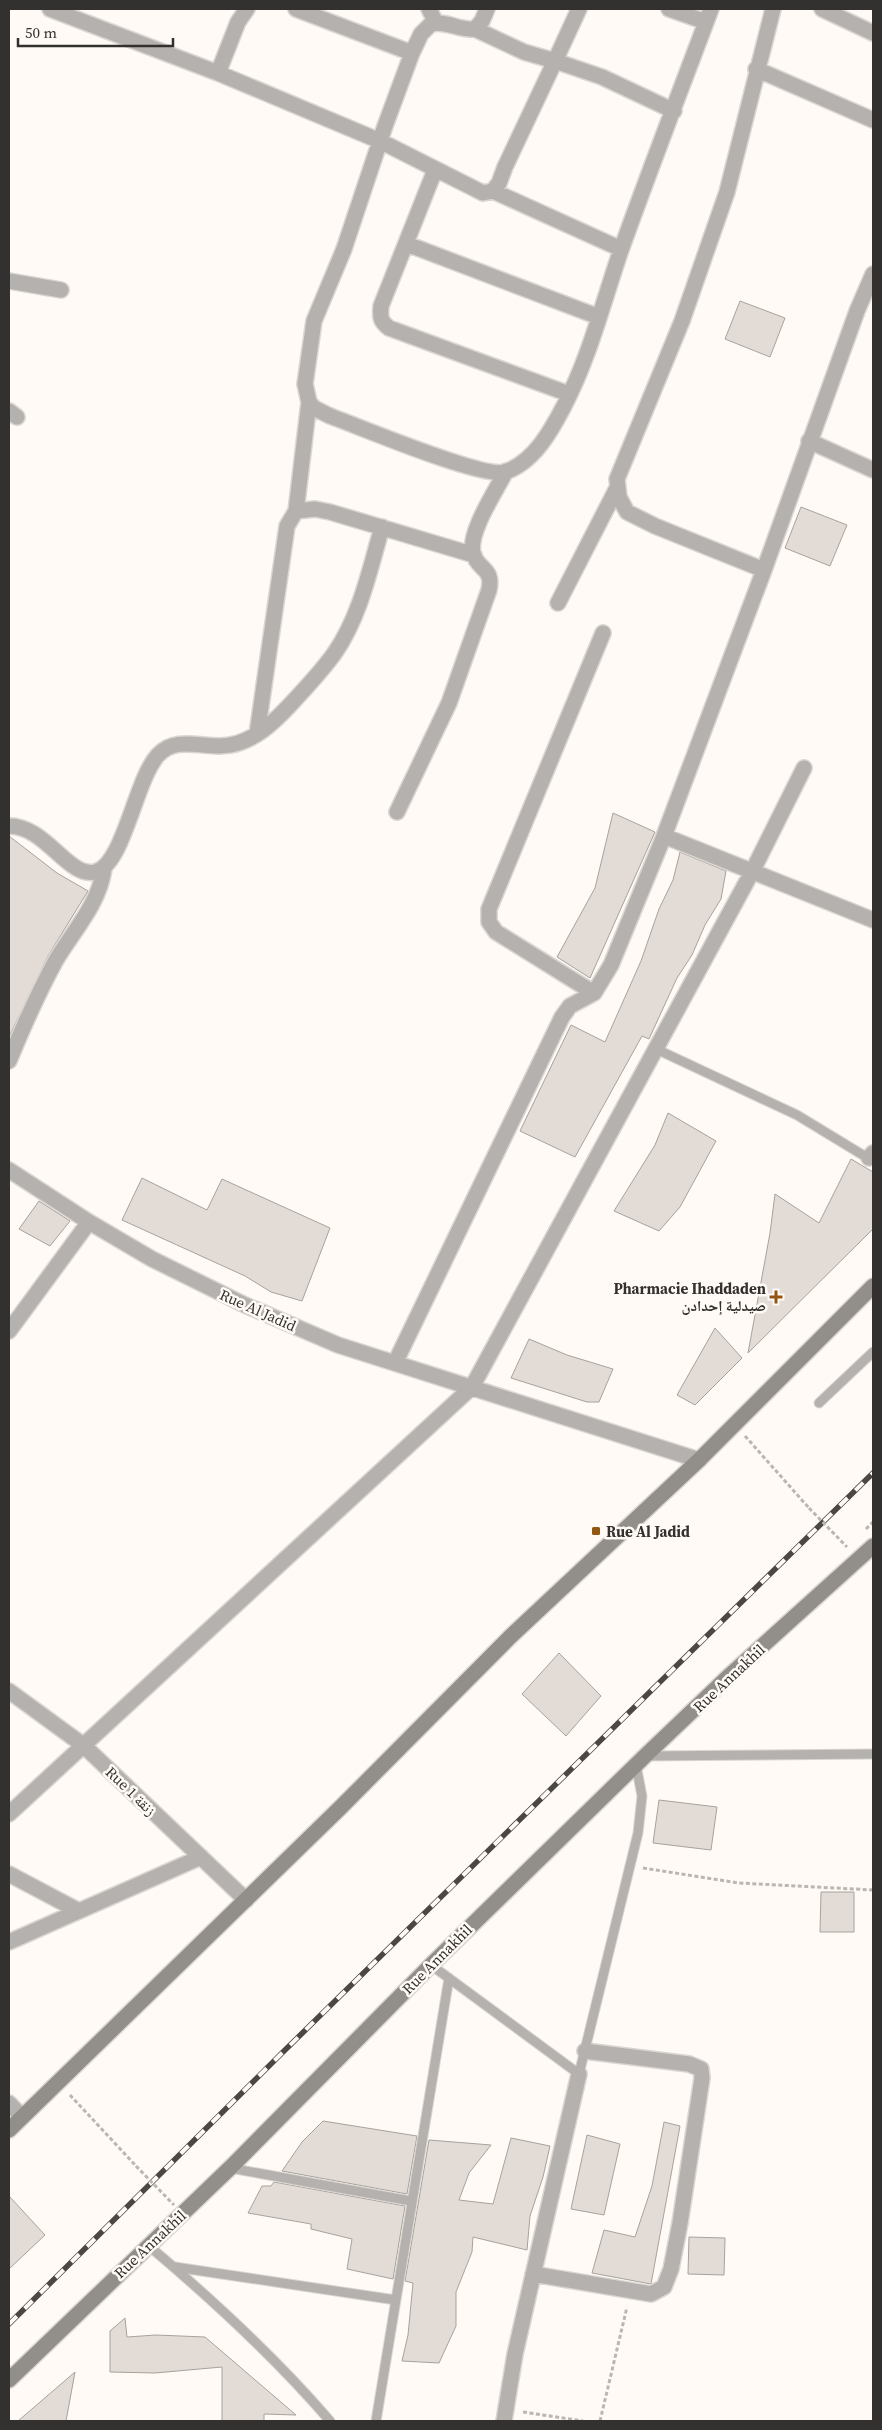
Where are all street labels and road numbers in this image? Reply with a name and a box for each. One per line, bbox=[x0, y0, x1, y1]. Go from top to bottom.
street label: Rue Al Jadid bbox=[216, 1284, 300, 1336]
street label: Rue Annakhil bbox=[688, 1639, 770, 1717]
street label: Rue 1 زنقة bbox=[101, 1762, 161, 1821]
street label: Rue Annakhil bbox=[397, 1919, 477, 1999]
street label: Rue Annakhil bbox=[109, 2205, 191, 2283]

